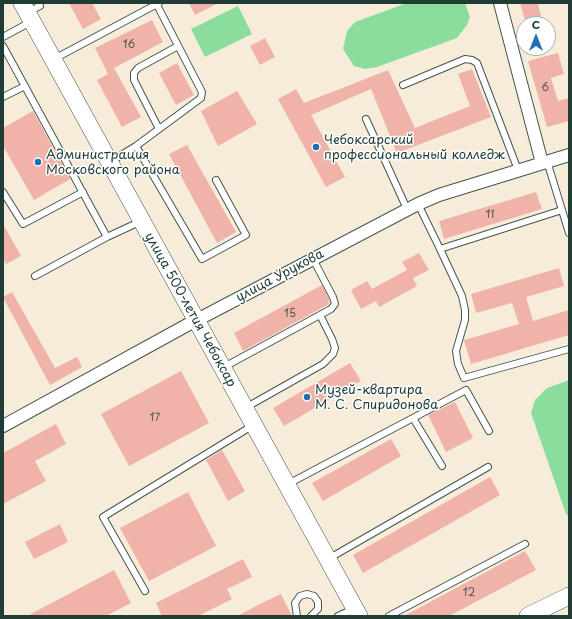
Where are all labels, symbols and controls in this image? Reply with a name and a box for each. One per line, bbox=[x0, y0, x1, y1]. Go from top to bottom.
north arrow bbox=[516, 16, 556, 56]
text: С bbox=[532, 16, 540, 33]
house number: 16 bbox=[123, 38, 135, 52]
house number: 6 bbox=[541, 81, 549, 95]
place label: Чебоксарский профессиональный колледж bbox=[324, 132, 505, 163]
marker: Чебоксарский профессиональный колледж bbox=[311, 142, 321, 152]
place label: Администрация Московского района bbox=[46, 147, 180, 178]
marker: Администрация Московского района bbox=[33, 157, 43, 167]
house number: 11 bbox=[485, 208, 495, 222]
street label: улица 500-летия Чебоксар bbox=[141, 230, 239, 390]
street label: улица Урукова bbox=[234, 246, 326, 306]
house number: 15 bbox=[284, 307, 296, 321]
place label: Музей-квартира М. С. Спиридонова bbox=[315, 382, 438, 413]
marker: Музей-квартира М. С. Спиридонова bbox=[302, 392, 312, 402]
house number: 17 bbox=[150, 411, 160, 425]
house number: 12 bbox=[463, 586, 475, 600]

